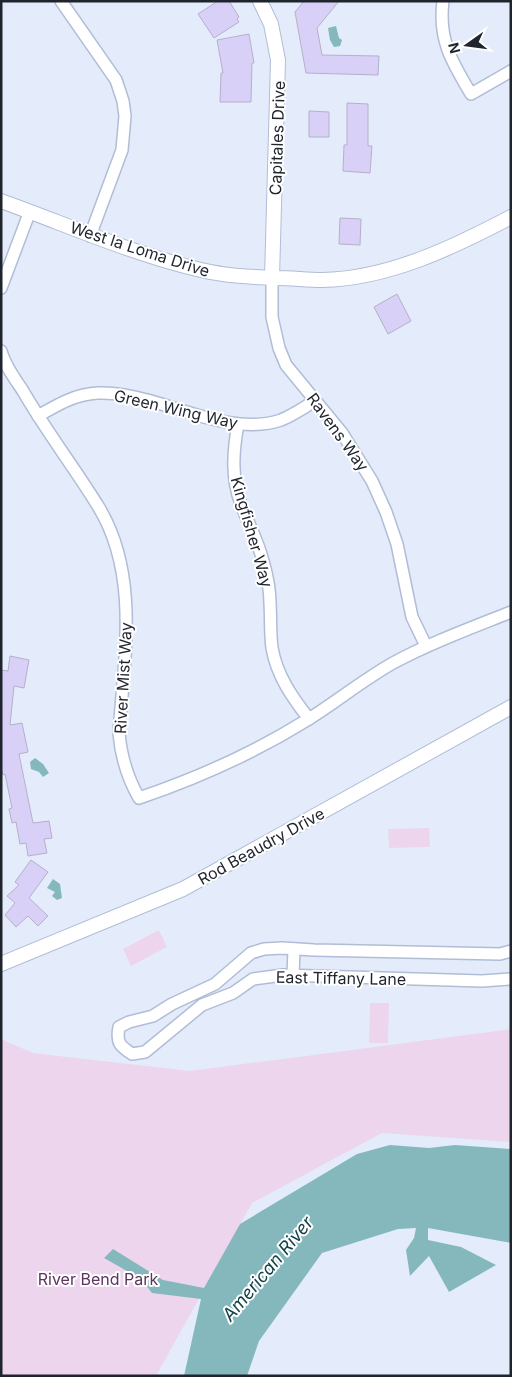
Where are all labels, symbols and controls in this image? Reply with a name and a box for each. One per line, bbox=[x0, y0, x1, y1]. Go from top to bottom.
north arrow bbox=[442, 20, 492, 70]
text: N bbox=[444, 41, 463, 55]
street label: Capitales Drive bbox=[265, 80, 289, 196]
street label: West la Loma Drive bbox=[68, 217, 212, 281]
street label: Green Wing Way bbox=[112, 385, 240, 433]
street label: Ravens Way bbox=[303, 389, 373, 475]
street label: Kingfisher Way bbox=[227, 474, 277, 590]
street label: River Mist Way bbox=[110, 622, 136, 734]
street label: Rod Beaudry Drive bbox=[194, 803, 328, 889]
street label: East Tiffany Lane bbox=[276, 967, 406, 989]
water label: American River bbox=[217, 1211, 318, 1326]
park label: River Bend Park bbox=[38, 1269, 158, 1289]

